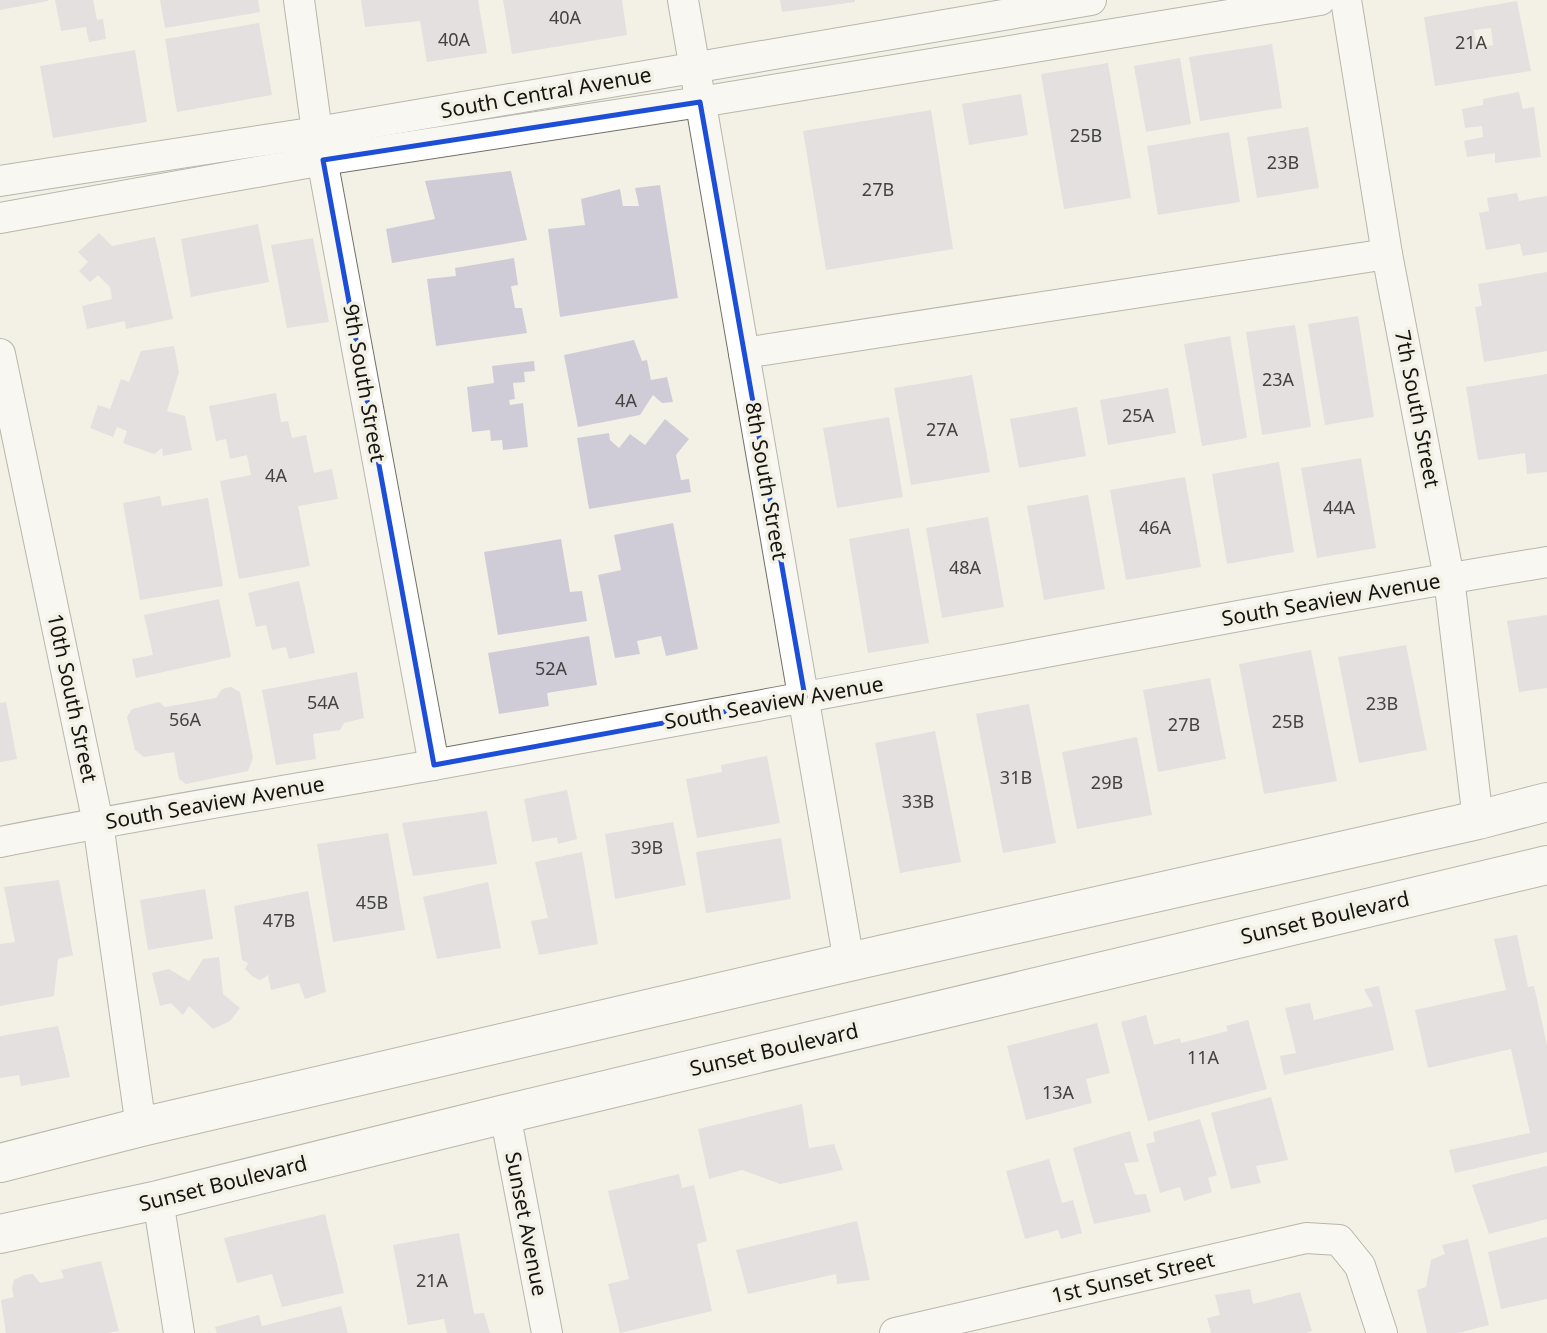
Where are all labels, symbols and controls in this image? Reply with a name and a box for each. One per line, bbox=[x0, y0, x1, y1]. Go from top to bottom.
house number: 40A bbox=[549, 5, 582, 29]
house number: 40A bbox=[438, 27, 471, 51]
house number: 21A bbox=[1455, 30, 1488, 54]
street label: South Central Avenue bbox=[438, 60, 653, 124]
house number: 25B bbox=[1070, 123, 1102, 147]
house number: 23B bbox=[1267, 150, 1299, 174]
house number: 27B bbox=[862, 177, 894, 201]
street label: 9th South Street bbox=[337, 302, 393, 464]
street label: 7th South Street bbox=[1389, 328, 1447, 490]
house number: 23A bbox=[1262, 367, 1295, 391]
house number: 4A bbox=[615, 388, 637, 412]
street label: 8th South Street bbox=[739, 400, 795, 562]
house number: 25A bbox=[1122, 403, 1155, 427]
house number: 27A bbox=[926, 417, 959, 441]
house number: 4A bbox=[265, 463, 287, 487]
house number: 44A bbox=[1323, 495, 1356, 519]
house number: 46A bbox=[1139, 515, 1172, 539]
house number: 48A bbox=[949, 555, 982, 579]
street label: South Seaview Avenue bbox=[1219, 566, 1442, 632]
street label: 10th South Street bbox=[41, 611, 105, 785]
house number: 52A bbox=[535, 656, 568, 680]
street label: South Seaview Avenue bbox=[662, 669, 885, 735]
house number: 54A bbox=[307, 690, 340, 714]
house number: 23B bbox=[1366, 691, 1398, 715]
house number: 56A bbox=[169, 707, 202, 731]
house number: 25B bbox=[1272, 709, 1304, 733]
house number: 27B bbox=[1168, 712, 1200, 736]
house number: 31B bbox=[1000, 765, 1032, 789]
street label: South Seaview Avenue bbox=[103, 769, 326, 835]
house number: 29B bbox=[1091, 770, 1123, 794]
house number: 33B bbox=[902, 789, 934, 813]
house number: 39B bbox=[631, 835, 663, 859]
street label: Sunset Boulevard bbox=[1238, 884, 1412, 950]
house number: 45B bbox=[356, 890, 388, 914]
house number: 47B bbox=[263, 908, 295, 932]
street label: Sunset Boulevard bbox=[687, 1016, 861, 1082]
house number: 11A bbox=[1187, 1045, 1220, 1069]
house number: 13A bbox=[1042, 1080, 1075, 1104]
street label: Sunset Boulevard bbox=[136, 1149, 310, 1217]
street label: Sunset Avenue bbox=[499, 1149, 555, 1298]
street label: 1st Sunset Street bbox=[1049, 1245, 1217, 1309]
house number: 21A bbox=[416, 1268, 449, 1292]

